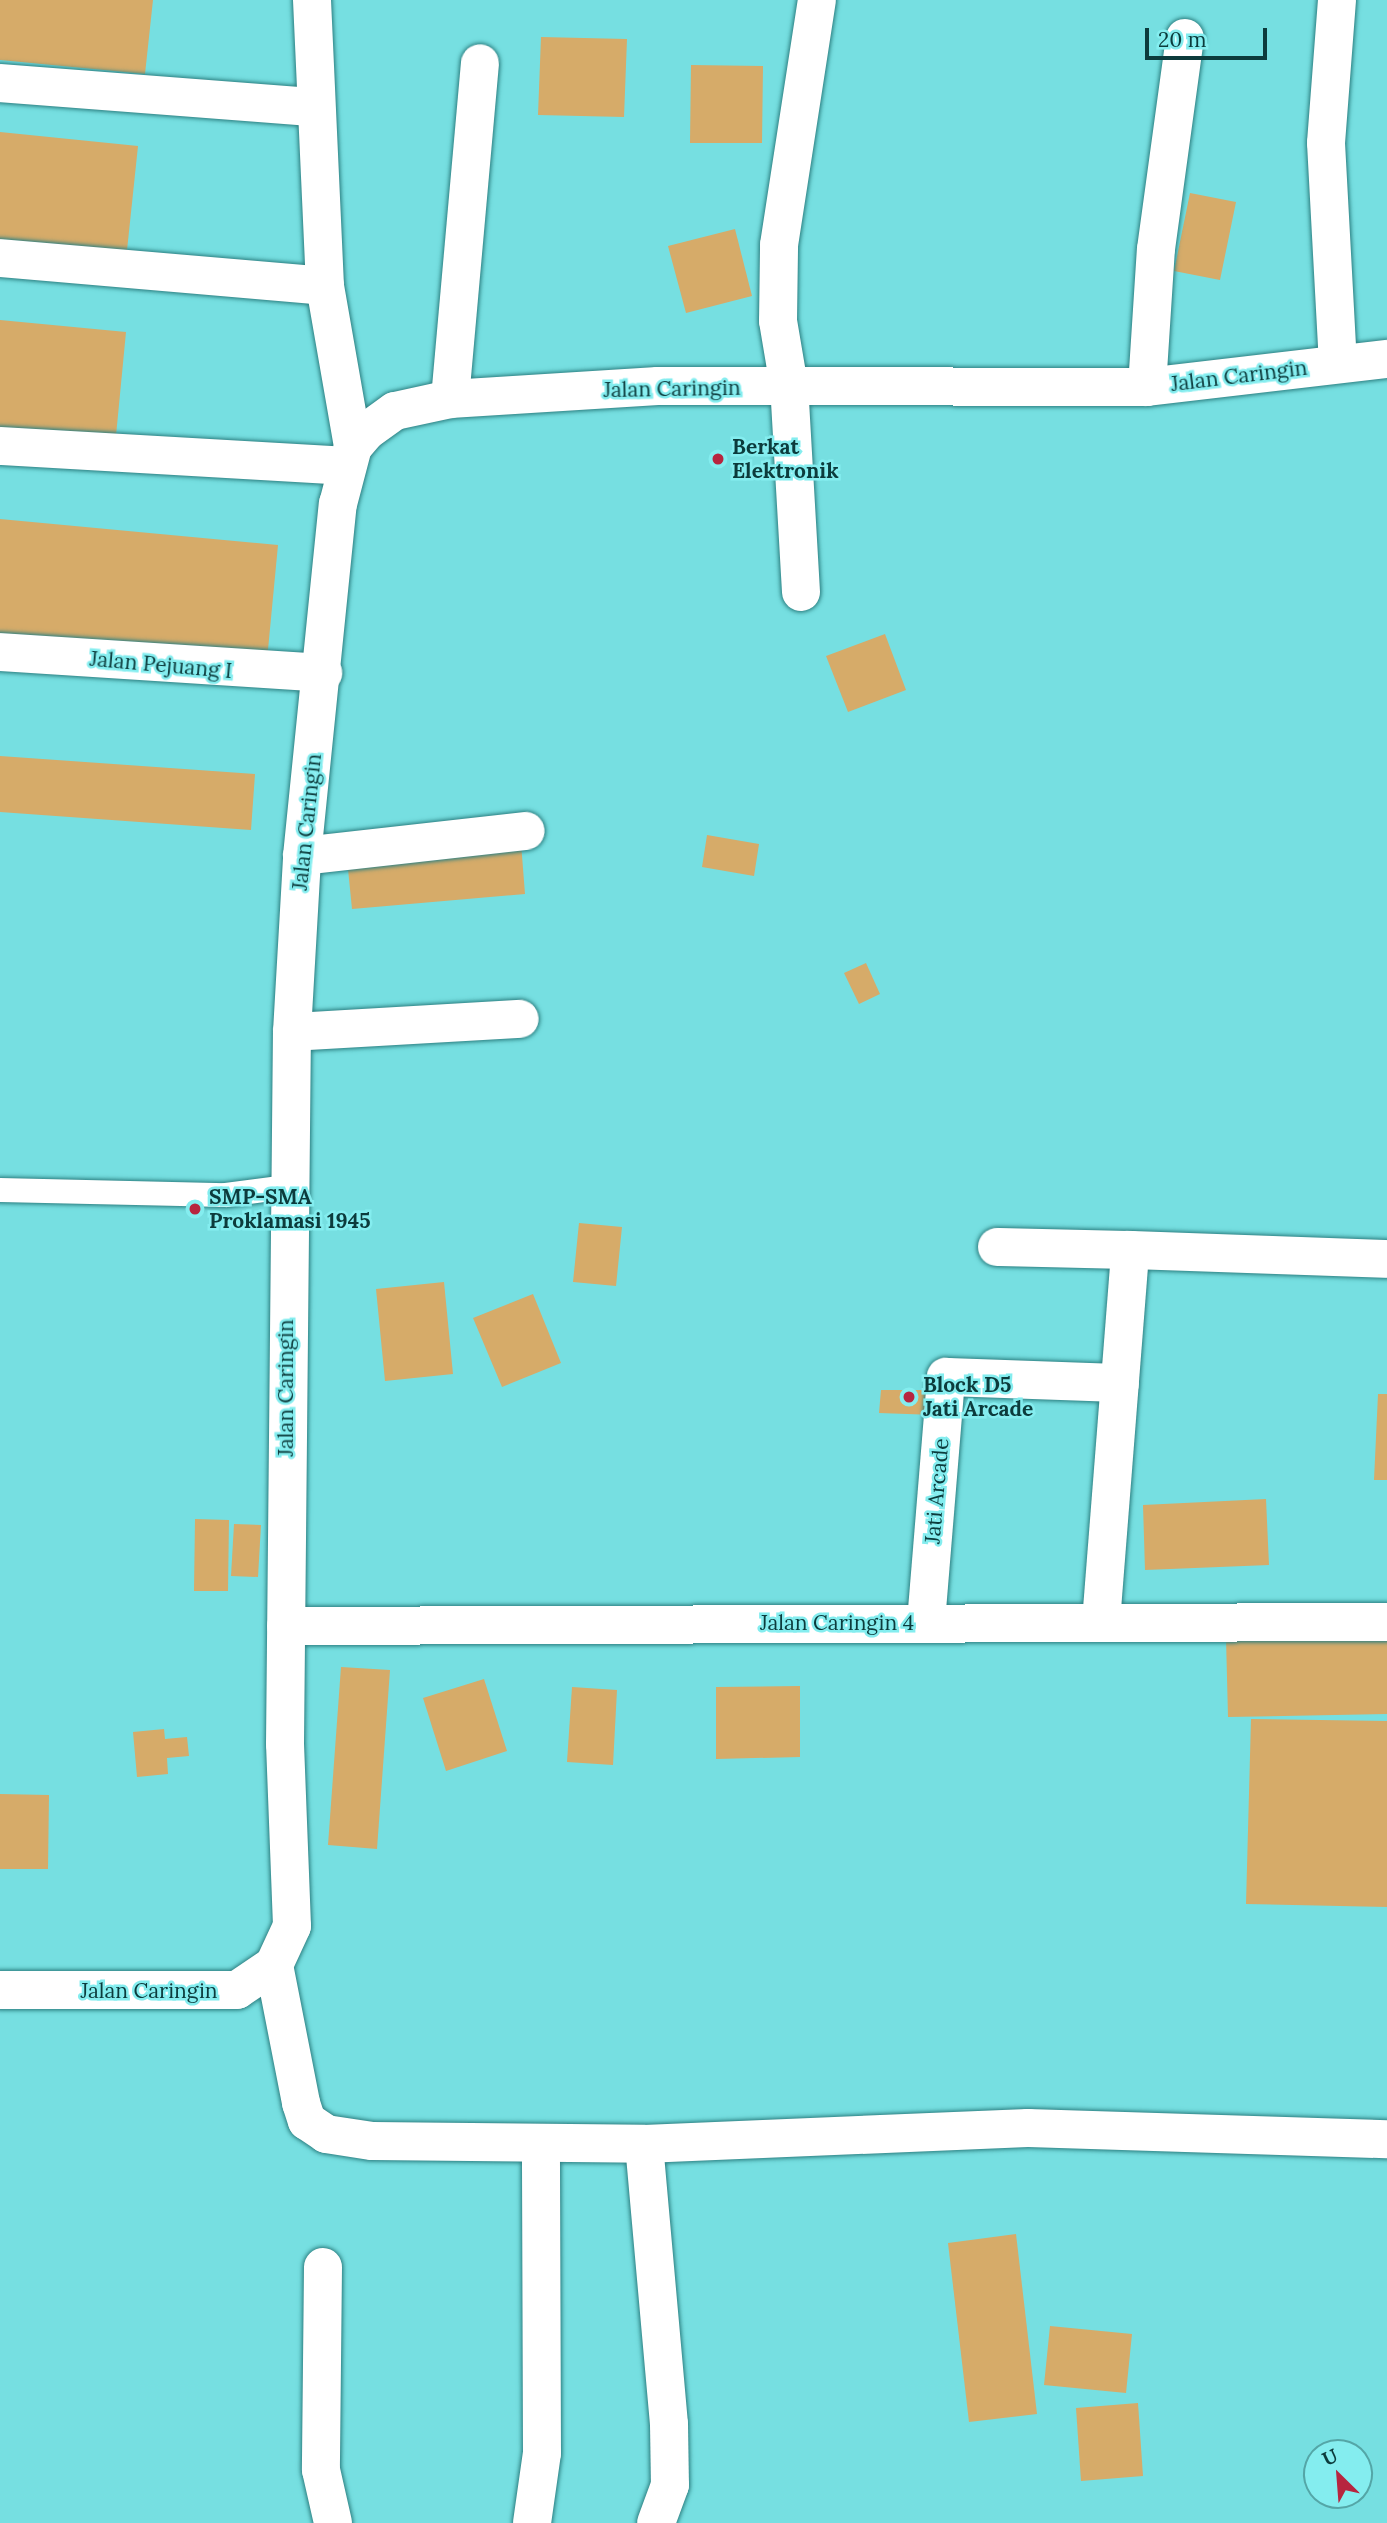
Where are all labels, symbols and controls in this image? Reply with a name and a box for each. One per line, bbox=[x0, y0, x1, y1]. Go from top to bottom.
scale bar bbox=[1149, 14, 1272, 58]
text: 20 m bbox=[1158, 26, 1207, 53]
street label: Jalan Caringin bbox=[1169, 355, 1309, 397]
street label: Jalan Caringin bbox=[603, 375, 741, 403]
place label: Berkat Elektronik bbox=[732, 434, 839, 484]
marker: Berkat Elektronik bbox=[710, 451, 726, 467]
street label: Jalan Pejuang I bbox=[89, 646, 233, 684]
street label: Jalan Caringin bbox=[287, 752, 327, 892]
place label: SMP-SMA Proklamasi 1945 bbox=[209, 1184, 371, 1234]
marker: SMP-SMA Proklamasi 1945 bbox=[187, 1201, 203, 1217]
street label: Jalan Caringin bbox=[273, 1319, 299, 1457]
place label: Block D5 Jati Arcade bbox=[923, 1372, 1033, 1422]
marker: Block D5 Jati Arcade bbox=[901, 1389, 917, 1405]
street label: Jati Arcade bbox=[920, 1437, 954, 1545]
street label: Jalan Caringin 4 bbox=[760, 1610, 914, 1636]
street label: Jalan Caringin bbox=[80, 1978, 218, 2004]
north arrow bbox=[1303, 2439, 1373, 2509]
text: U bbox=[1318, 2443, 1342, 2471]

